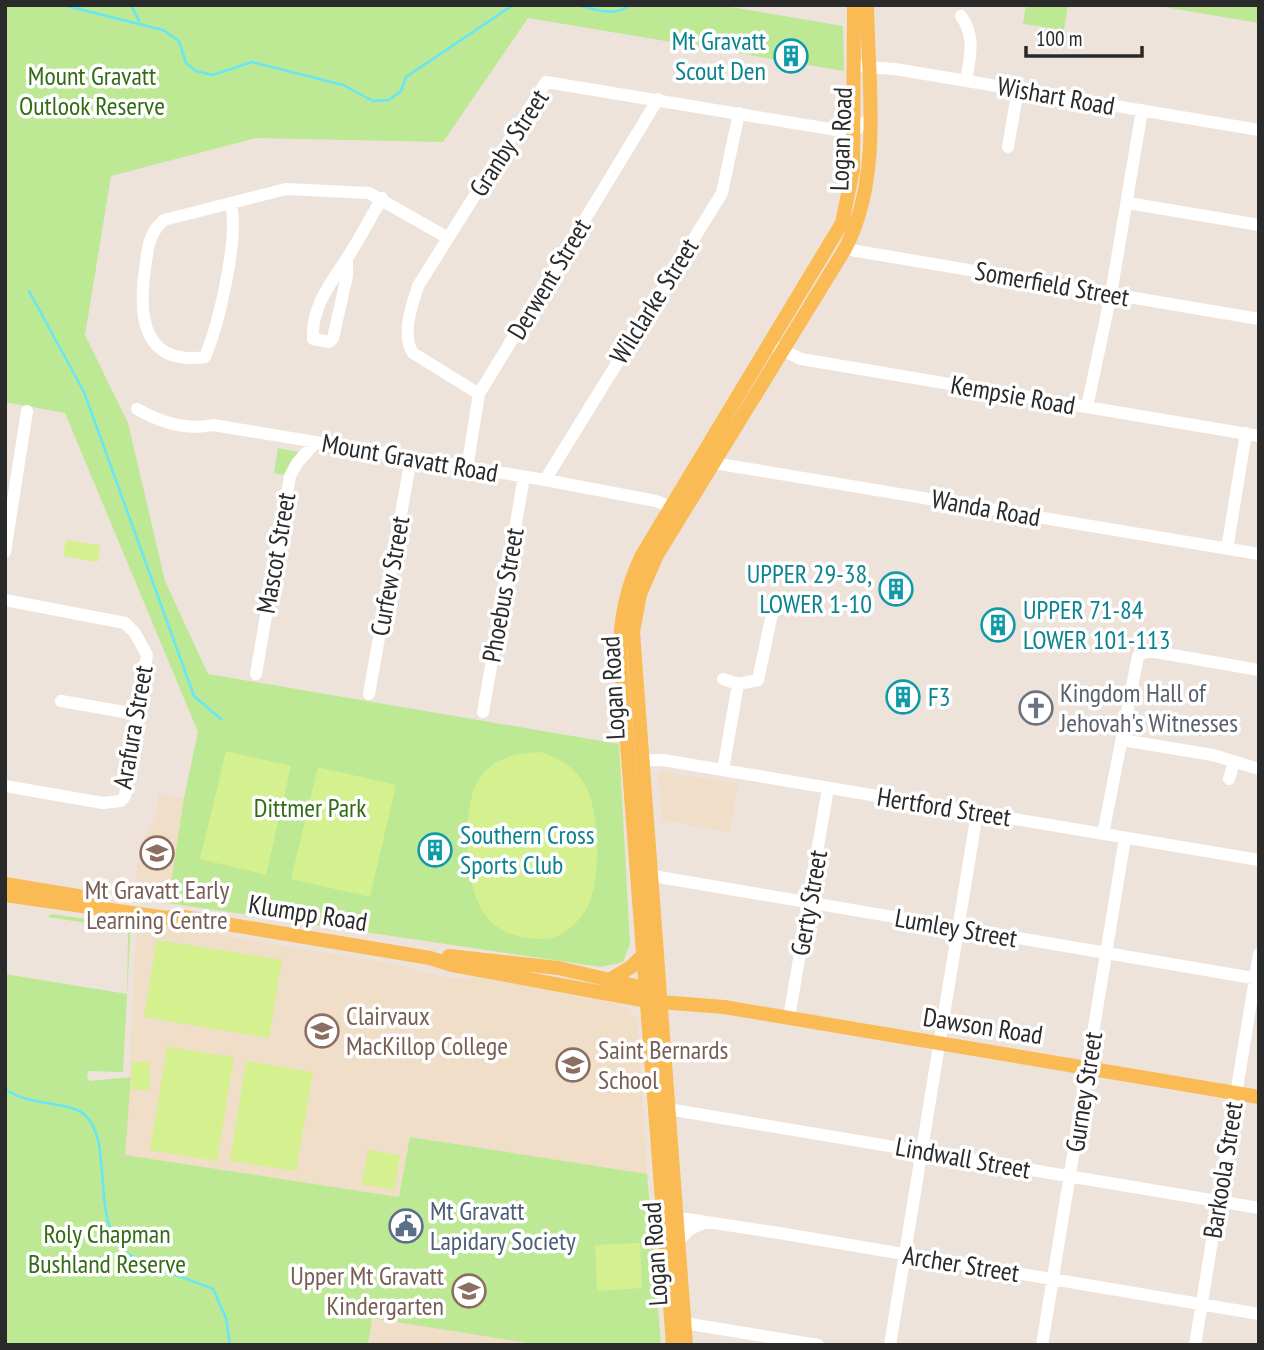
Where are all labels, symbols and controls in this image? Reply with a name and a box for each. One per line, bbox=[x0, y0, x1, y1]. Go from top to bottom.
scale bar bbox=[1026, 14, 1142, 58]
place label: Mt Gravatt Scout Den bbox=[672, 24, 766, 87]
text: 100 m bbox=[1036, 25, 1082, 52]
building icon: Mt Gravatt Scout Den bbox=[772, 37, 810, 75]
park label: Mount Gravatt Outlook Reserve bbox=[19, 59, 165, 122]
street label: Wishart Road bbox=[995, 69, 1117, 122]
street label: Granby Street bbox=[462, 83, 555, 202]
street label: Logan Road bbox=[822, 87, 859, 191]
street label: Derwent Street bbox=[500, 212, 598, 345]
street label: Wilclarke Street bbox=[602, 232, 705, 370]
street label: Somerfield Street bbox=[972, 254, 1132, 313]
street label: Kempsie Road bbox=[948, 367, 1078, 422]
street label: Mount Gravatt Road bbox=[320, 426, 501, 489]
street label: Wanda Road bbox=[929, 482, 1043, 533]
street label: Mascot Street bbox=[249, 490, 302, 616]
street label: Curfew Street bbox=[363, 513, 416, 638]
street label: Phoebus Street bbox=[474, 525, 531, 665]
place label: UPPER 29-38, LOWER 1-10 bbox=[747, 557, 872, 620]
building icon: UPPER 29-38, LOWER 1-10 bbox=[877, 570, 915, 608]
place label: UPPER 71-84 LOWER 101-113 bbox=[1023, 593, 1171, 656]
building icon: UPPER 71-84 LOWER 101-113 bbox=[979, 606, 1017, 644]
street label: Logan Road bbox=[593, 635, 632, 741]
street label: Arafura Street bbox=[105, 663, 160, 791]
place label: Kingdom Hall of Jehovah's Witnesses bbox=[1059, 676, 1238, 739]
building icon: F3 bbox=[884, 678, 922, 716]
place label: F3 bbox=[928, 680, 950, 713]
church icon: Kingdom Hall of Jehovah's Witnesses bbox=[1017, 689, 1055, 727]
street label: Hertford Street bbox=[875, 780, 1013, 833]
park label: Dittmer Park bbox=[254, 791, 366, 824]
place label: Southern Cross Sports Club bbox=[460, 818, 595, 881]
building icon: Southern Cross Sports Club bbox=[416, 831, 454, 869]
school or university icon: Mt Gravatt Early Learning Centre bbox=[138, 834, 176, 872]
street label: Gerty Street bbox=[783, 848, 834, 958]
place label: Mt Gravatt Early Learning Centre bbox=[85, 873, 229, 936]
street label: Klumpp Road bbox=[246, 887, 370, 938]
street label: Lumley Street bbox=[892, 901, 1020, 954]
place label: Clairvaux MacKillop College bbox=[346, 999, 508, 1062]
street label: Dawson Road bbox=[921, 1000, 1045, 1051]
school or university icon: Clairvaux MacKillop College bbox=[303, 1012, 341, 1050]
street label: Gurney Street bbox=[1058, 1029, 1109, 1154]
place label: Saint Bernards School bbox=[598, 1033, 728, 1096]
school or university icon: Saint Bernards School bbox=[554, 1046, 592, 1084]
street label: Barkoola Street bbox=[1195, 1099, 1250, 1241]
street label: Lindwall Street bbox=[893, 1129, 1033, 1186]
place label: Mt Gravatt Lapidary Society bbox=[430, 1194, 576, 1257]
street label: Logan Road bbox=[634, 1201, 675, 1307]
public building icon: Mt Gravatt Lapidary Society bbox=[387, 1207, 425, 1245]
park label: Roly Chapman Bushland Reserve bbox=[28, 1217, 186, 1280]
street label: Archer Street bbox=[901, 1238, 1022, 1289]
place label: Upper Mt Gravatt Kindergarten bbox=[290, 1259, 444, 1322]
school or university icon: Upper Mt Gravatt Kindergarten bbox=[450, 1272, 488, 1310]

